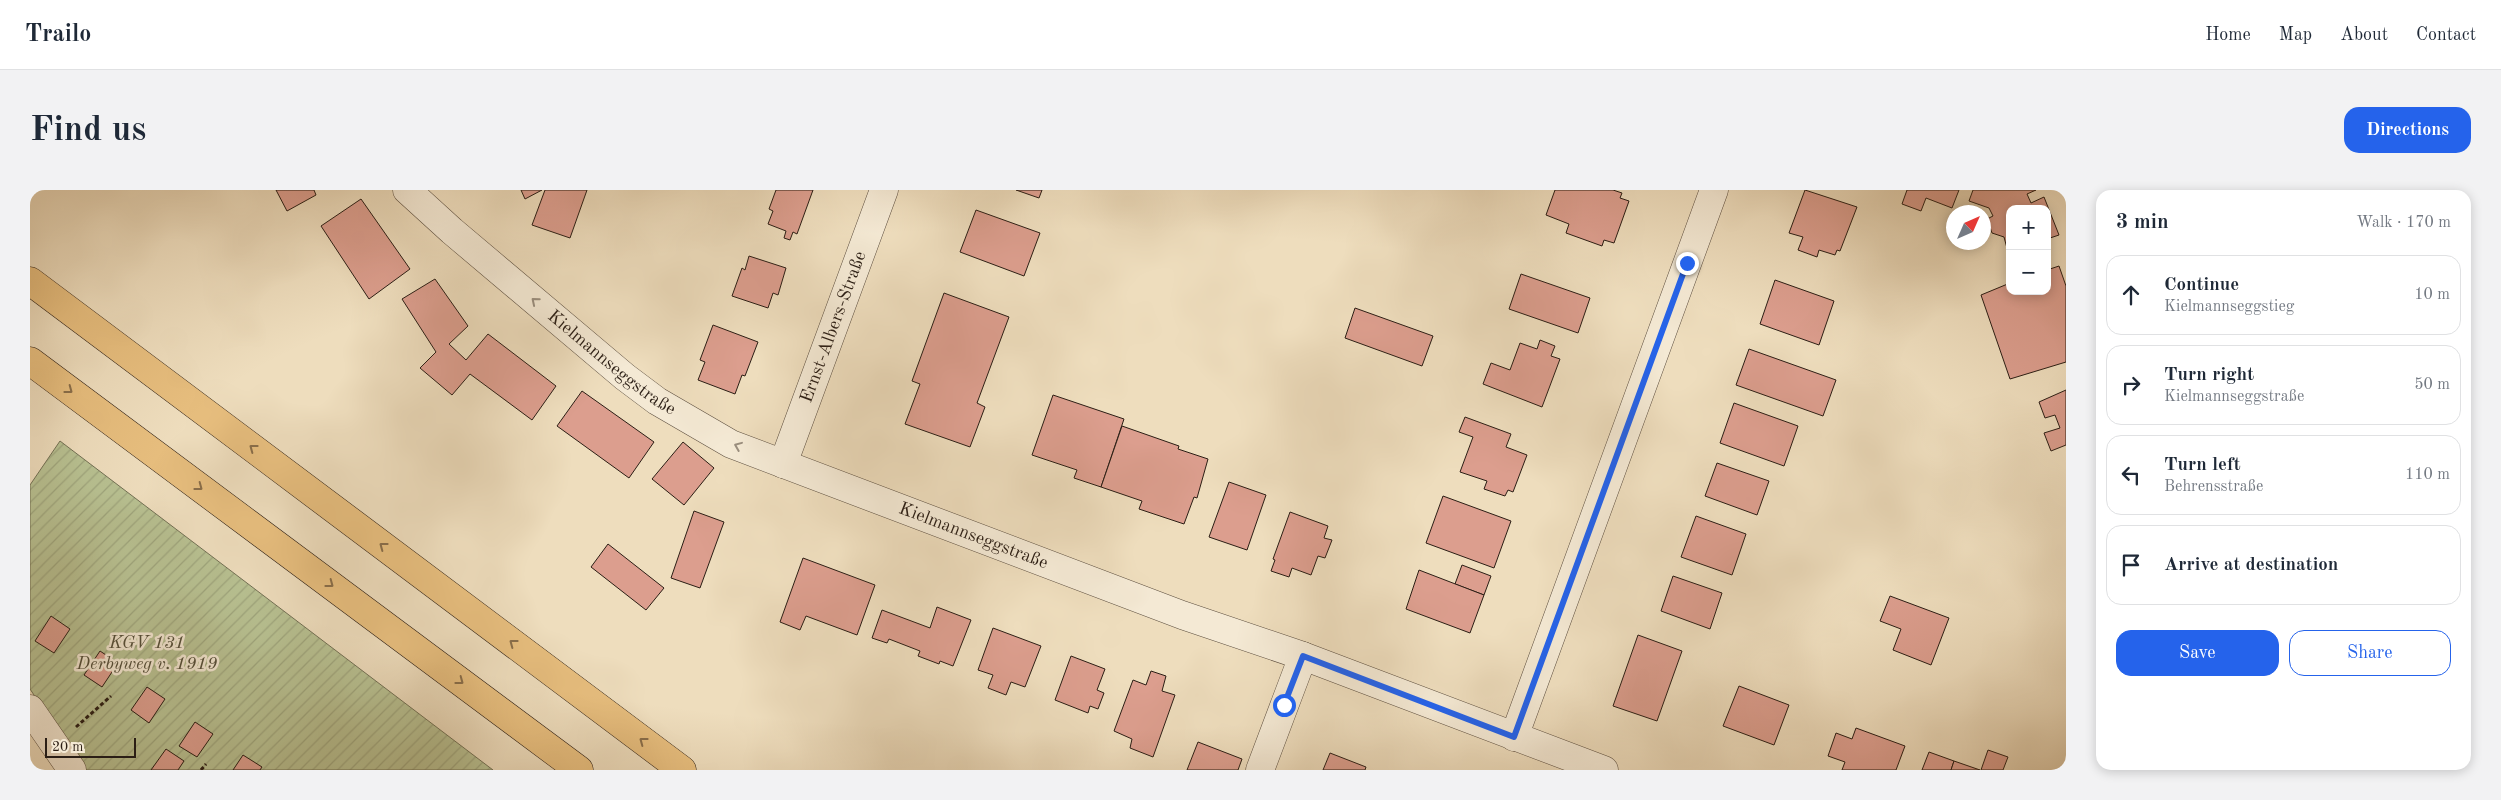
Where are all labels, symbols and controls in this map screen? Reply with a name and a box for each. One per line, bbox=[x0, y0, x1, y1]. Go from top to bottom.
text: Trailo bbox=[25, 23, 91, 47]
text: Home bbox=[2205, 26, 2251, 44]
text: Map bbox=[2279, 26, 2312, 44]
text: About bbox=[2340, 26, 2388, 44]
text: Contact bbox=[2416, 26, 2476, 44]
button: Directions bbox=[2344, 107, 2471, 153]
text: Find us bbox=[30, 113, 146, 148]
north arrow bbox=[1946, 205, 1991, 250]
map controls bbox=[2006, 205, 2051, 295]
button: + bbox=[2006, 205, 2051, 250]
text: 3 min bbox=[2116, 212, 2169, 233]
text: Walk · 170 m bbox=[2356, 215, 2451, 231]
street label: Ernst-Albers-Straße bbox=[797, 249, 870, 405]
button: − bbox=[2006, 250, 2051, 295]
route end bbox=[1676, 252, 1699, 275]
text: Continue bbox=[2164, 276, 2239, 295]
icon: ahead bbox=[2117, 281, 2145, 309]
text: 10 m bbox=[2414, 287, 2450, 303]
one-way arrow bbox=[532, 299, 541, 307]
text: Kielmannseggstieg bbox=[2164, 299, 2294, 315]
street label: Kielmannseggstraße bbox=[544, 307, 679, 419]
text: Turn right bbox=[2164, 366, 2254, 385]
icon: right bbox=[2117, 371, 2145, 399]
text: 50 m bbox=[2414, 377, 2450, 393]
one-way arrow bbox=[63, 384, 73, 393]
text: Kielmannseggstraße bbox=[2164, 389, 2304, 405]
one-way arrow bbox=[734, 442, 742, 452]
one-way arrow bbox=[249, 445, 259, 454]
text: Turn left bbox=[2164, 456, 2241, 475]
icon: left bbox=[2117, 461, 2145, 489]
text: 110 m bbox=[2405, 467, 2450, 483]
text: Behrensstraße bbox=[2164, 479, 2263, 495]
one-way arrow bbox=[193, 481, 203, 490]
street label: Kielmannseggstraße bbox=[896, 499, 1050, 572]
one-way arrow bbox=[380, 543, 389, 551]
icon: arrive bbox=[2117, 551, 2145, 579]
text: Arrive at destination bbox=[2164, 556, 2338, 575]
one-way arrow bbox=[324, 579, 333, 587]
button: Save bbox=[2116, 630, 2279, 676]
button: Share bbox=[2289, 630, 2451, 676]
park label: KGV 131 Derbyweg v. 1919 bbox=[76, 634, 217, 673]
one-way arrow bbox=[509, 640, 519, 649]
one-way arrow bbox=[454, 676, 463, 684]
route start bbox=[1273, 694, 1296, 717]
scale bar bbox=[45, 735, 136, 758]
one-way arrow bbox=[640, 738, 649, 746]
text: 20 m bbox=[52, 740, 83, 754]

